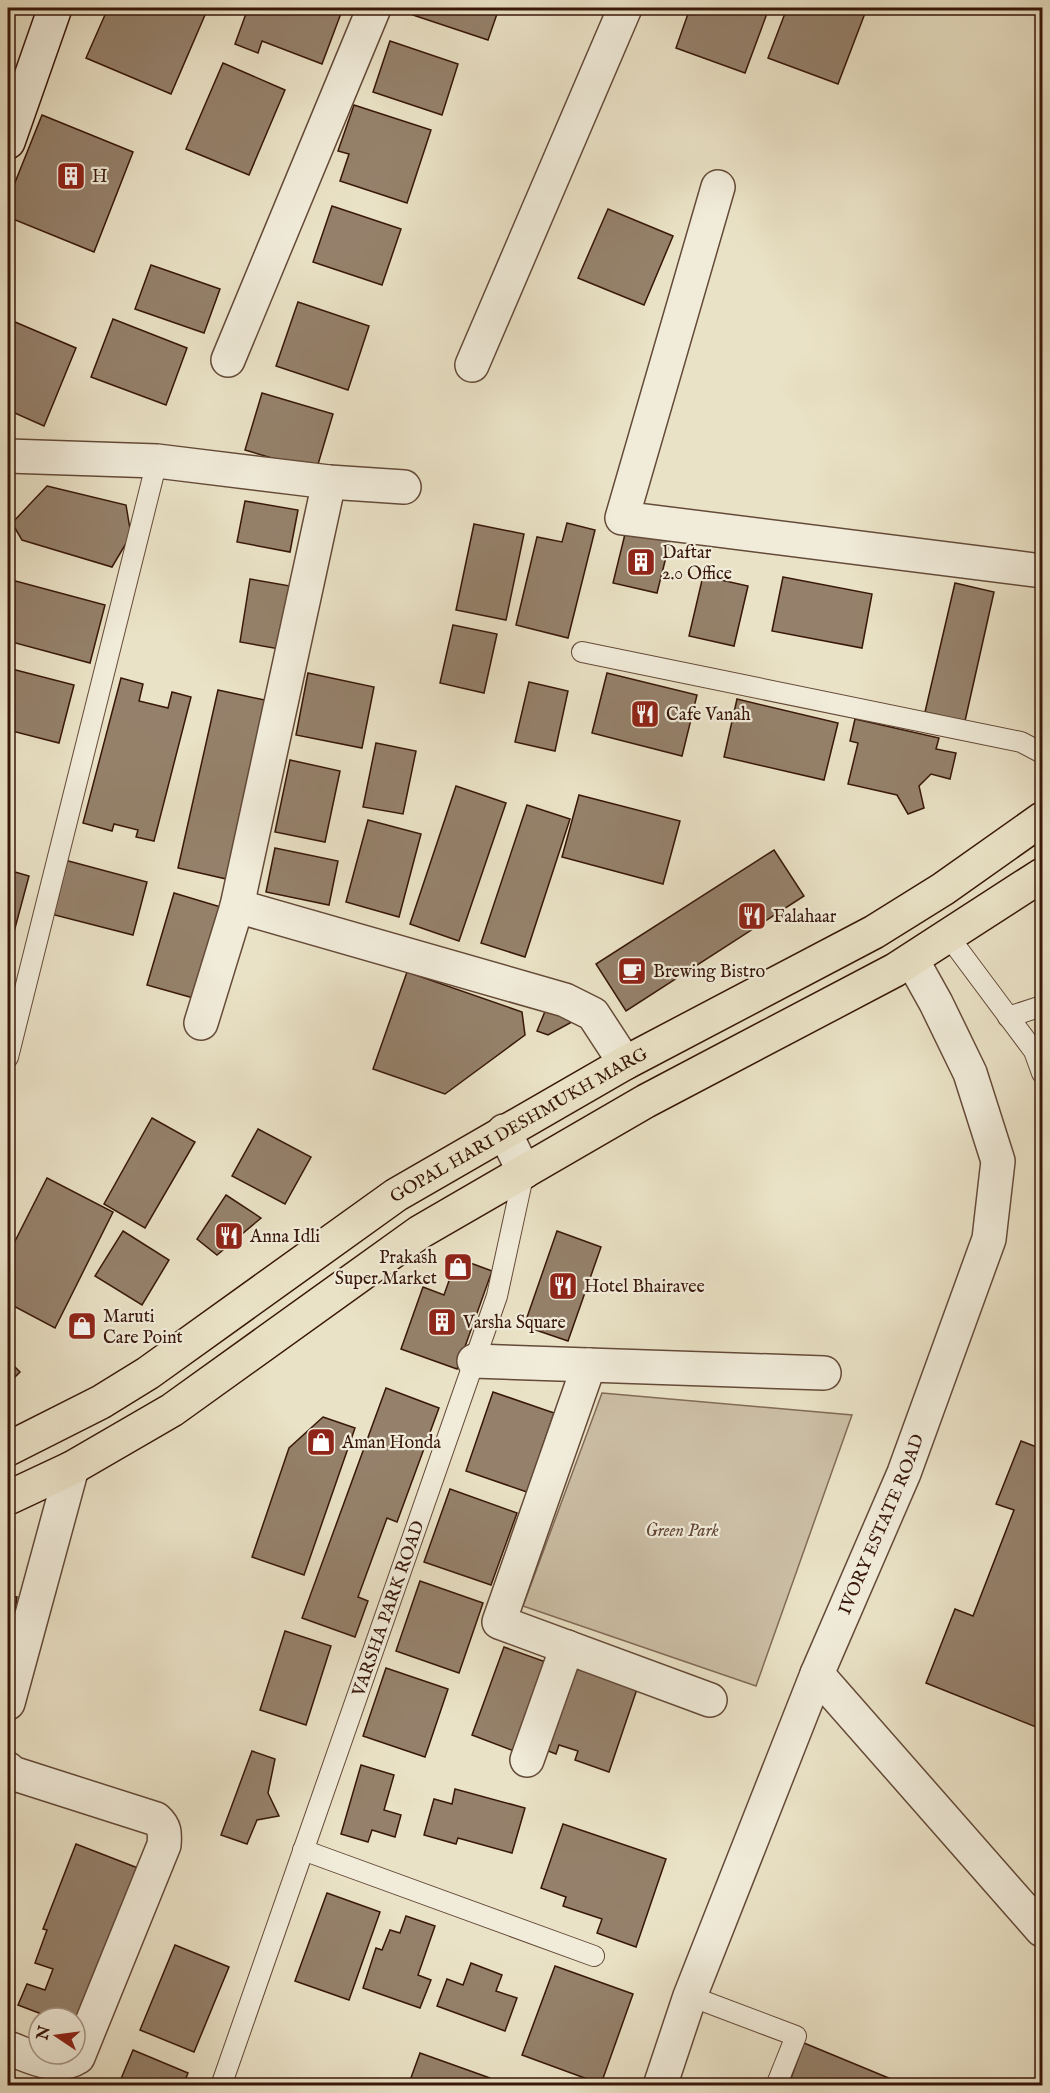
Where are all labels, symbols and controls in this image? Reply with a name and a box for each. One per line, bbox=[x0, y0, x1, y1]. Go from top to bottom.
building icon: H bbox=[55, 160, 87, 192]
place label: H bbox=[92, 166, 107, 189]
place label: Daftar 2.0 Office bbox=[662, 542, 732, 586]
building icon: Daftar 2.0 Office bbox=[625, 546, 657, 578]
restaurant icon: Cafe Vanah bbox=[629, 698, 661, 730]
place label: Cafe Vanah bbox=[666, 704, 751, 727]
restaurant icon: Falahaar bbox=[736, 900, 768, 932]
place label: Falahaar bbox=[773, 906, 837, 929]
cafe icon: Brewing Bistro bbox=[616, 955, 648, 987]
place label: Brewing Bistro bbox=[653, 961, 766, 984]
street label: GOPAL HARI DESHMUKH MARG bbox=[386, 1043, 653, 1209]
restaurant icon: Anna Idli bbox=[213, 1220, 245, 1252]
place label: Anna Idli bbox=[249, 1226, 320, 1249]
place label: Prakash Super Market bbox=[335, 1247, 437, 1291]
shop icon: Prakash Super Market bbox=[442, 1251, 474, 1283]
restaurant icon: Hotel Bhairavee bbox=[547, 1270, 579, 1302]
place label: Hotel Bhairavee bbox=[584, 1276, 705, 1299]
place label: Maruti Care Point bbox=[103, 1306, 183, 1350]
building icon: Varsha Square bbox=[426, 1306, 458, 1338]
shop icon: Maruti Care Point bbox=[66, 1310, 98, 1342]
place label: Varsha Square bbox=[462, 1312, 566, 1335]
shop icon: Aman Honda bbox=[305, 1426, 337, 1458]
street label: IVORY ESTATE ROAD bbox=[834, 1431, 930, 1618]
place label: Aman Honda bbox=[341, 1432, 441, 1455]
street label: VARSHA PARK ROAD bbox=[348, 1518, 431, 1701]
park label: Green Park bbox=[645, 1520, 719, 1543]
north arrow bbox=[27, 2006, 87, 2066]
text: N bbox=[33, 2024, 56, 2043]

